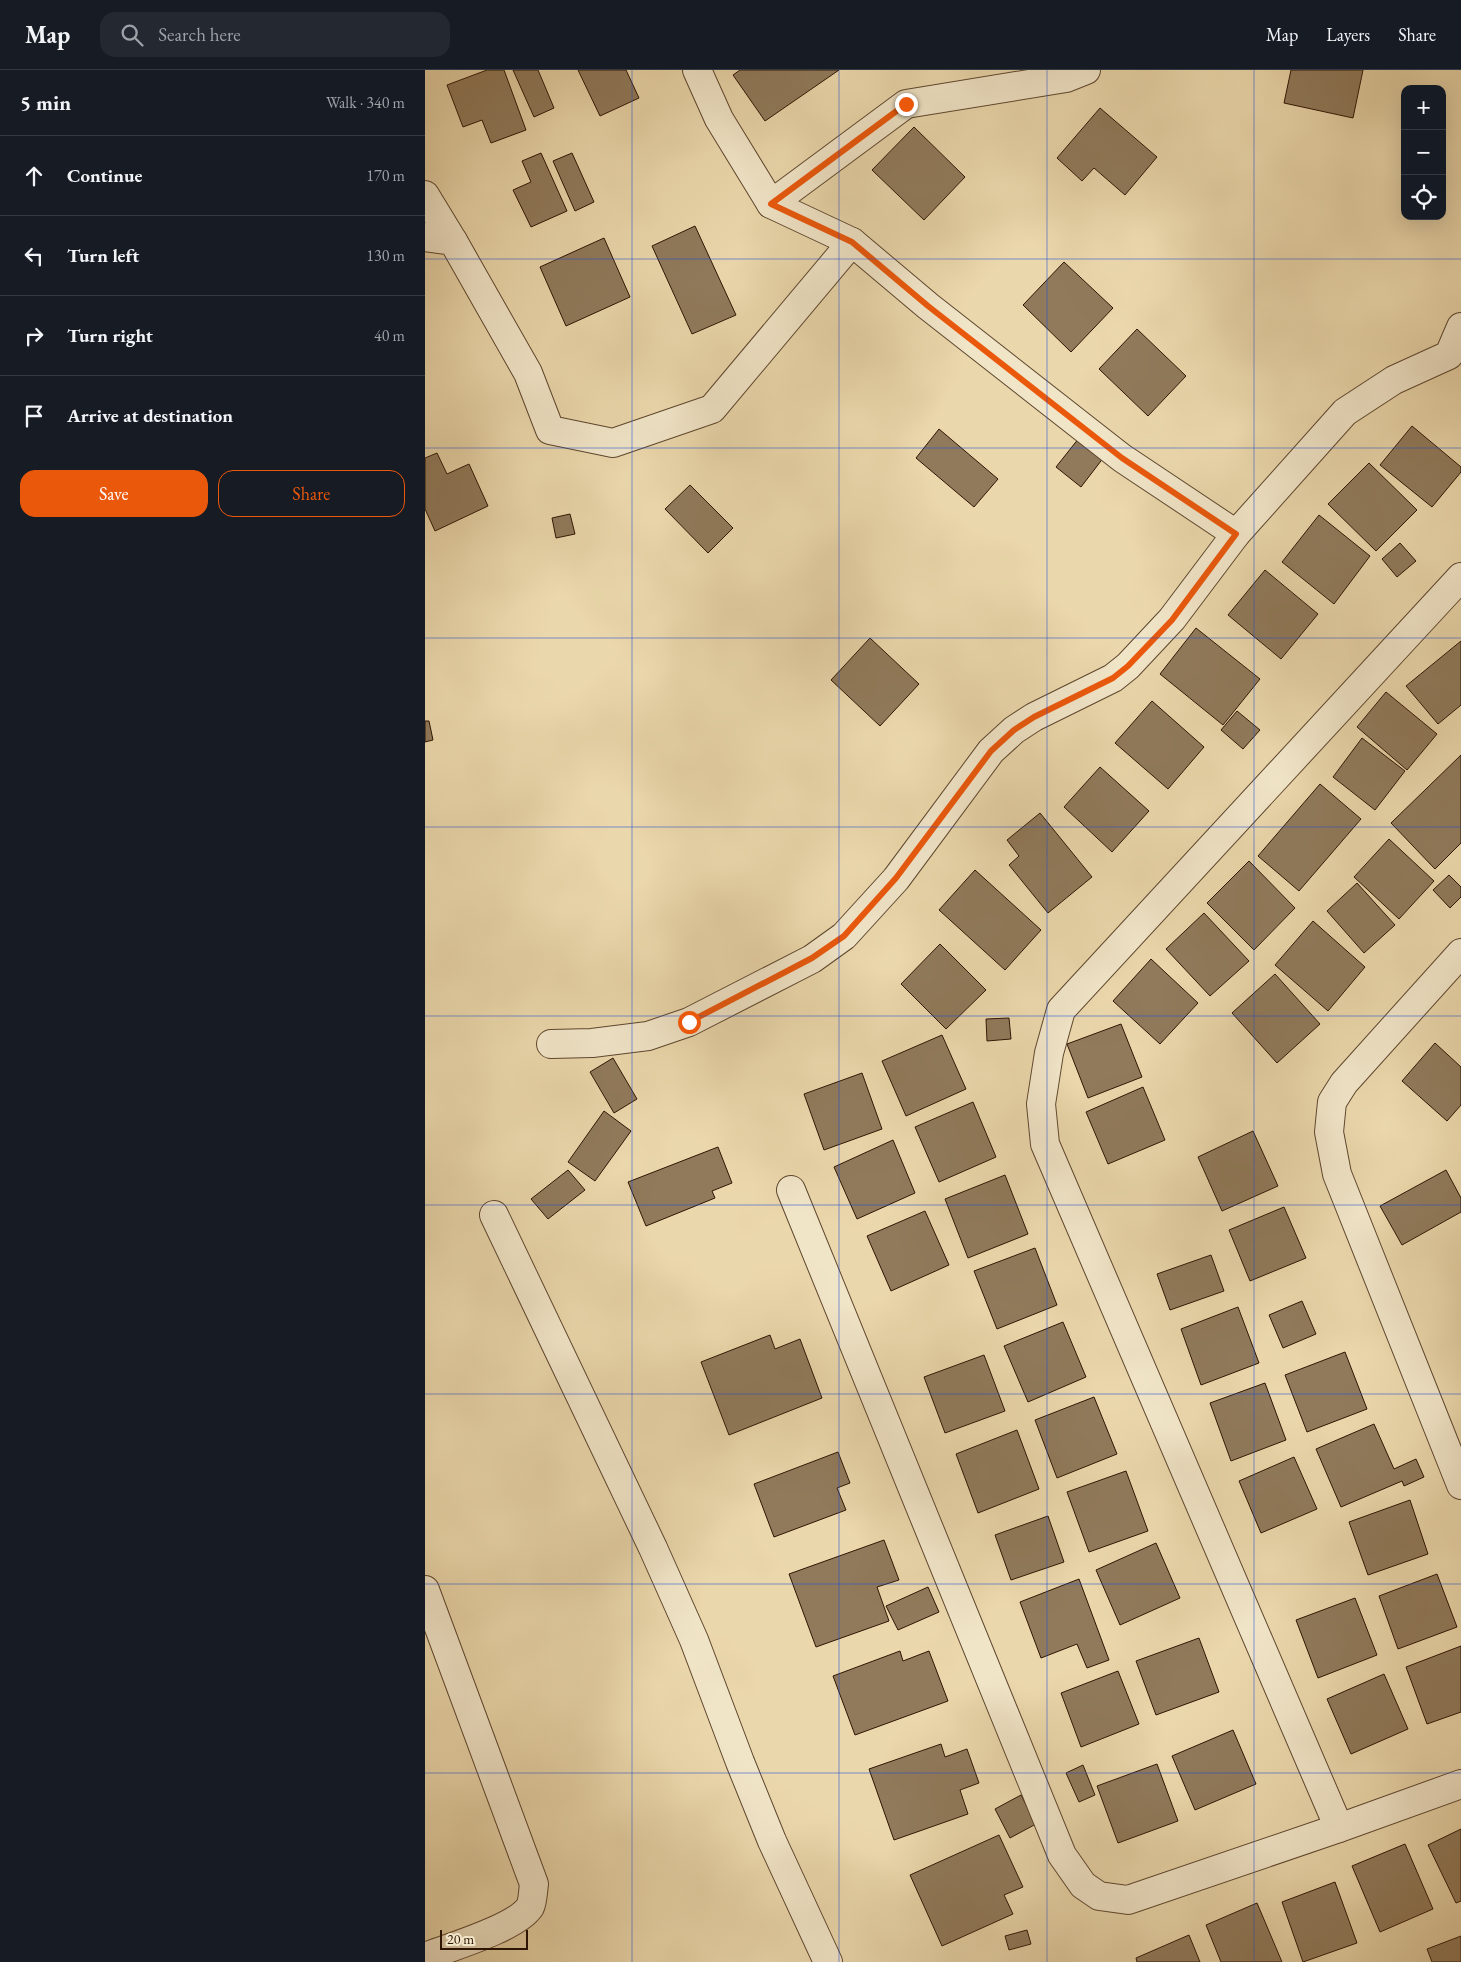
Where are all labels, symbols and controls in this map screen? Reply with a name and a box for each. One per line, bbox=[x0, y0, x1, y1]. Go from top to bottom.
search box bbox=[100, 12, 450, 57]
text: Map bbox=[25, 19, 70, 50]
icon: search bbox=[118, 21, 146, 49]
text: Search here bbox=[158, 22, 241, 47]
text: Map bbox=[1266, 23, 1298, 46]
text: Layers bbox=[1326, 23, 1370, 46]
text: Share bbox=[1398, 23, 1436, 46]
map controls bbox=[1401, 85, 1446, 220]
button: + bbox=[1401, 85, 1446, 130]
text: 5 min bbox=[20, 89, 71, 116]
text: Walk · 340 m bbox=[326, 92, 405, 113]
route end bbox=[895, 93, 918, 116]
button: − bbox=[1401, 130, 1446, 175]
icon: ahead bbox=[20, 162, 48, 190]
text: Continue bbox=[67, 163, 142, 188]
text: 170 m bbox=[366, 165, 405, 186]
button: locate bbox=[1401, 175, 1446, 220]
icon: left bbox=[20, 242, 48, 270]
text: Turn left bbox=[67, 243, 139, 268]
text: 130 m bbox=[366, 245, 405, 266]
icon: right bbox=[20, 322, 48, 350]
text: Turn right bbox=[67, 323, 153, 348]
text: 40 m bbox=[374, 325, 405, 346]
icon: arrive bbox=[20, 402, 48, 430]
text: Arrive at destination bbox=[67, 403, 233, 428]
button: Save bbox=[20, 470, 208, 517]
button: Share bbox=[218, 470, 405, 517]
route start bbox=[678, 1011, 701, 1034]
scale bar bbox=[440, 1927, 527, 1950]
text: 20 m bbox=[447, 1930, 474, 1948]

